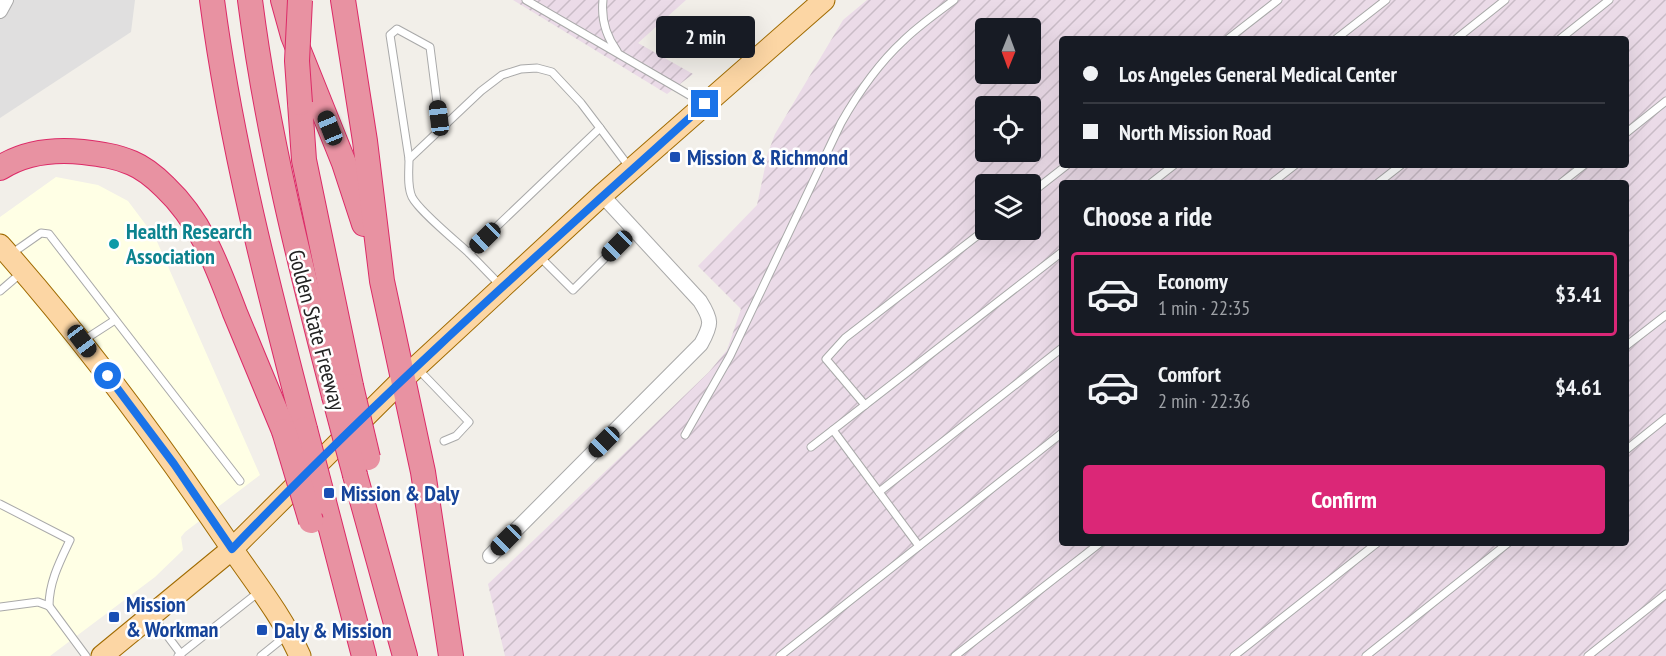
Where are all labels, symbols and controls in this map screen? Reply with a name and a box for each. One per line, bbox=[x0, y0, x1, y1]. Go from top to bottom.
callout: 2 min bbox=[656, 17, 754, 59]
north arrow bbox=[975, 18, 1041, 84]
map controls bbox=[975, 18, 1041, 240]
text: 2 min bbox=[685, 24, 726, 50]
text: Los Angeles General Medical Center bbox=[1119, 60, 1397, 88]
route end bbox=[691, 90, 718, 117]
button: locate bbox=[975, 96, 1041, 162]
car bbox=[428, 99, 450, 137]
car bbox=[315, 108, 345, 148]
text: North Mission Road bbox=[1119, 118, 1271, 146]
place label: Mission & Richmond bbox=[687, 143, 848, 171]
marker: Mission & Richmond bbox=[668, 150, 682, 164]
button: layers bbox=[975, 174, 1041, 240]
text: Choose a ride bbox=[1083, 199, 1212, 233]
place label: Health Research Association bbox=[125, 217, 252, 270]
car bbox=[466, 219, 504, 257]
car bbox=[598, 227, 636, 265]
marker: Health Research Association bbox=[107, 237, 121, 251]
street label: Golden State Freeway bbox=[282, 247, 352, 414]
icon: car bbox=[1086, 267, 1140, 321]
text: Economy bbox=[1158, 267, 1228, 295]
text: $3.41 bbox=[1555, 280, 1602, 308]
text: 1 min · 22:35 bbox=[1158, 295, 1250, 321]
car bbox=[64, 321, 100, 361]
icon: car bbox=[1086, 360, 1140, 414]
text: Comfort bbox=[1158, 360, 1221, 388]
route start bbox=[94, 362, 121, 389]
text: $4.61 bbox=[1555, 373, 1602, 401]
text: 2 min · 22:36 bbox=[1158, 388, 1250, 414]
car bbox=[585, 423, 623, 461]
button: Confirm bbox=[1083, 465, 1605, 534]
place label: Mission & Daly bbox=[341, 479, 461, 507]
marker: Mission & Daly bbox=[322, 486, 336, 500]
car bbox=[487, 521, 525, 559]
place label: Mission & Workman bbox=[126, 590, 219, 643]
marker: Mission & Workman bbox=[107, 610, 121, 624]
place label: Daly & Mission bbox=[274, 616, 392, 644]
marker: Daly & Mission bbox=[255, 623, 269, 637]

